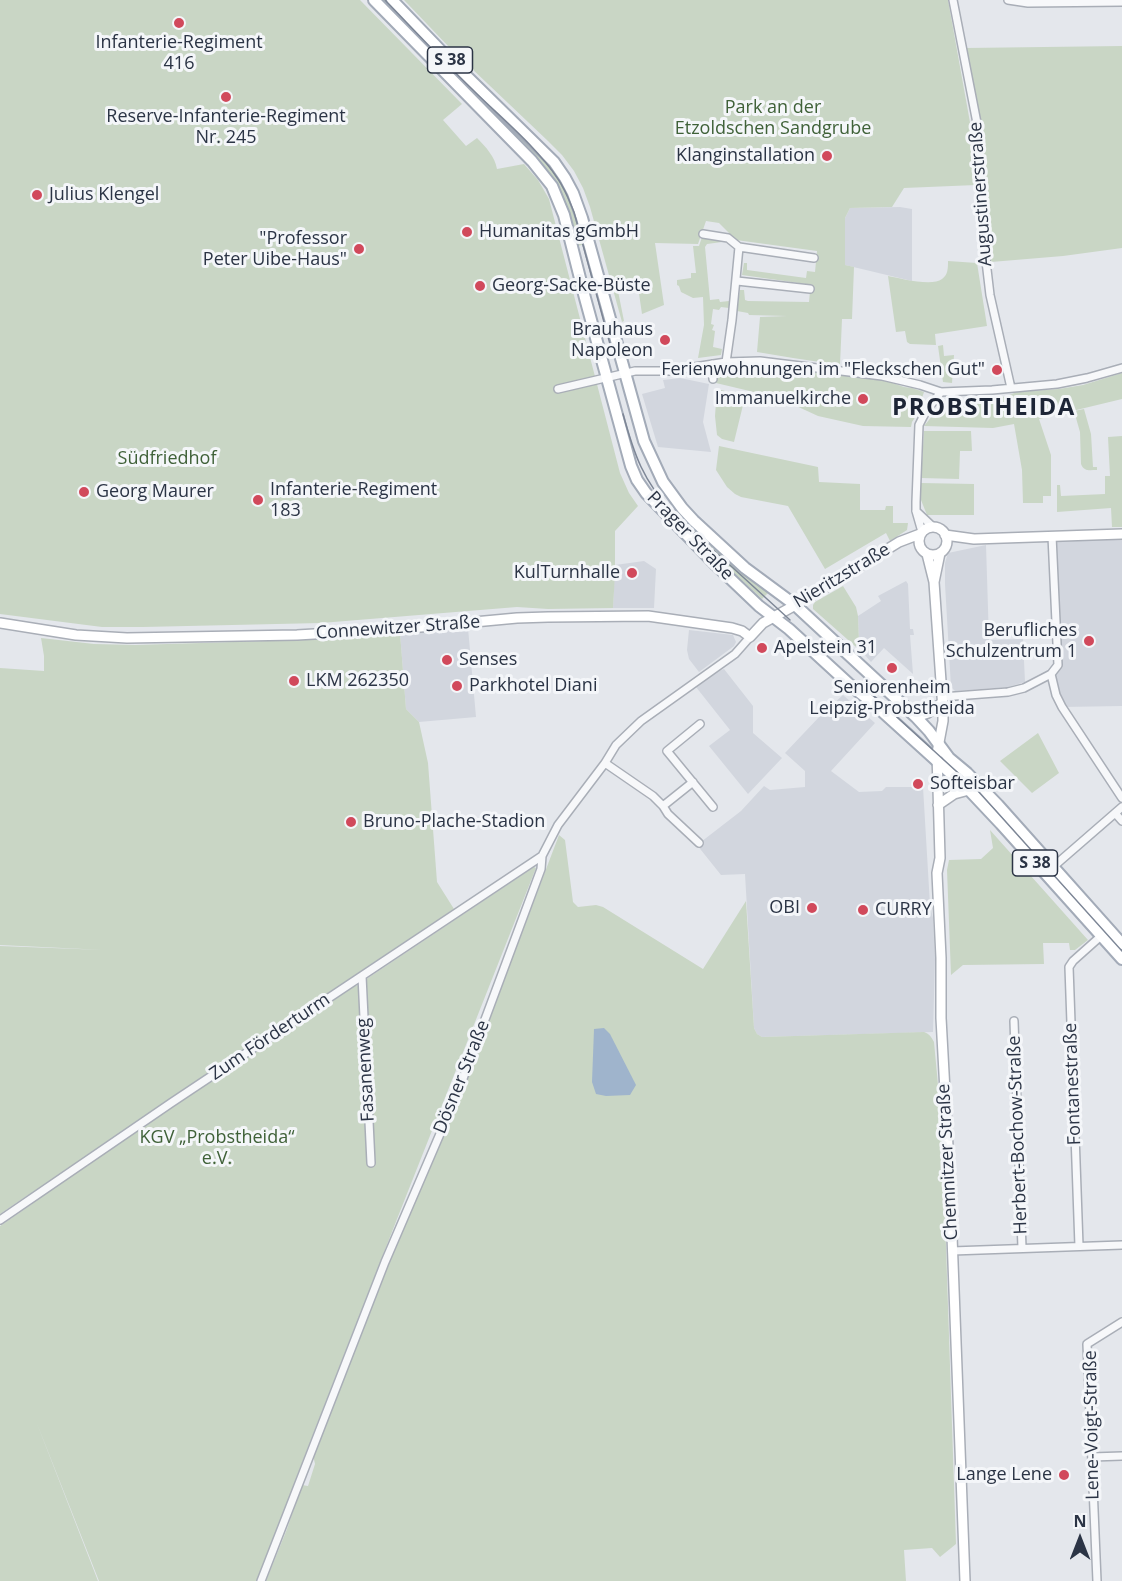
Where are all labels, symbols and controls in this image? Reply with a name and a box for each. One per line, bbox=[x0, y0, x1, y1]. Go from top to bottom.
marker: Infanterie-Regiment 416 bbox=[172, 16, 186, 30]
place label: Infanterie-Regiment 416 bbox=[95, 32, 263, 74]
road number: S 38 bbox=[428, 47, 472, 73]
marker: Reserve-Infanterie-Regiment Nr. 245 bbox=[219, 90, 233, 104]
park label: Park an der Etzoldschen Sandgrube bbox=[675, 97, 871, 140]
place label: Reserve-Infanterie-Regiment Nr. 245 bbox=[106, 106, 346, 148]
street label: Augustinerstraße bbox=[965, 121, 997, 267]
place label: Klanginstallation bbox=[676, 145, 815, 167]
marker: Klanginstallation bbox=[820, 149, 834, 163]
place label: Julius Klengel bbox=[49, 184, 159, 206]
marker: Julius Klengel bbox=[30, 188, 44, 202]
place label: Humanitas gGmbH bbox=[479, 221, 639, 243]
marker: Humanitas gGmbH bbox=[460, 225, 474, 239]
place label: "Professor Peter Uibe-Haus" bbox=[203, 228, 347, 270]
marker: "Professor Peter Uibe-Haus" bbox=[352, 242, 366, 256]
place label: Georg-Sacke-Büste bbox=[492, 275, 651, 297]
marker: Georg-Sacke-Büste bbox=[473, 279, 487, 293]
place label: Brauhaus Napoleon bbox=[571, 319, 653, 362]
marker: Brauhaus Napoleon bbox=[658, 333, 672, 347]
place label: Ferienwohnungen im "Fleckschen Gut" bbox=[661, 359, 985, 381]
marker: Ferienwohnungen im "Fleckschen Gut" bbox=[990, 363, 1004, 377]
place label: Immanuelkirche bbox=[715, 388, 851, 410]
marker: Immanuelkirche bbox=[856, 392, 870, 406]
district label: PROBSTHEIDA bbox=[892, 394, 1076, 422]
park label: Südfriedhof bbox=[118, 448, 216, 470]
place label: Infanterie-Regiment 183 bbox=[270, 479, 437, 522]
place label: Georg Maurer bbox=[96, 481, 214, 503]
marker: Georg Maurer bbox=[77, 485, 91, 499]
street label: Prager Straße bbox=[642, 487, 738, 585]
marker: Infanterie-Regiment 183 bbox=[251, 493, 265, 507]
street label: Nieritzstraße bbox=[790, 539, 894, 613]
place label: KulTurnhalle bbox=[514, 562, 620, 584]
marker: KulTurnhalle bbox=[625, 566, 639, 580]
street label: Connewitzer Straße bbox=[315, 611, 481, 645]
place label: Berufliches Schulzentrum 1 bbox=[946, 620, 1077, 662]
marker: Berufliches Schulzentrum 1 bbox=[1082, 634, 1096, 648]
place label: Apelstein 31 bbox=[774, 637, 877, 659]
marker: Apelstein 31 bbox=[755, 641, 769, 655]
place label: Senses bbox=[459, 649, 517, 671]
marker: Senses bbox=[440, 653, 454, 667]
marker: Seniorenheim Leipzig-Probstheida bbox=[885, 661, 899, 675]
place label: LKM 262350 bbox=[306, 670, 409, 692]
marker: LKM 262350 bbox=[287, 674, 301, 688]
place label: Parkhotel Diani bbox=[469, 675, 597, 697]
place label: Seniorenheim Leipzig-Probstheida bbox=[809, 677, 975, 720]
marker: Parkhotel Diani bbox=[450, 679, 464, 693]
place label: Softeisbar bbox=[930, 773, 1015, 795]
marker: Softeisbar bbox=[911, 777, 925, 791]
place label: Bruno-Plache-Stadion bbox=[363, 811, 545, 833]
marker: Bruno-Plache-Stadion bbox=[344, 815, 358, 829]
road number: S 38 bbox=[1012, 850, 1058, 876]
place label: OBI bbox=[769, 897, 800, 919]
place label: CURRY bbox=[875, 899, 932, 921]
marker: OBI bbox=[805, 901, 819, 915]
marker: CURRY bbox=[856, 903, 870, 917]
street label: Zum Förderturm bbox=[206, 989, 334, 1085]
street label: Dösner Straße bbox=[429, 1017, 495, 1137]
street label: Fasanenweg bbox=[352, 1018, 380, 1122]
street label: Fontanestraße bbox=[1060, 1022, 1086, 1146]
street label: Herbert-Bochow-Straße bbox=[1004, 1035, 1032, 1235]
street label: Chemnitzer Straße bbox=[933, 1083, 963, 1241]
park label: KGV „Probstheida“ e.V. bbox=[140, 1127, 294, 1170]
street label: Lene-Voigt-Straße bbox=[1080, 1350, 1104, 1500]
place label: Lange Lene bbox=[956, 1464, 1052, 1486]
marker: Lange Lene bbox=[1057, 1468, 1071, 1482]
north arrow bbox=[1050, 1509, 1110, 1569]
text: N bbox=[1073, 1510, 1087, 1532]

